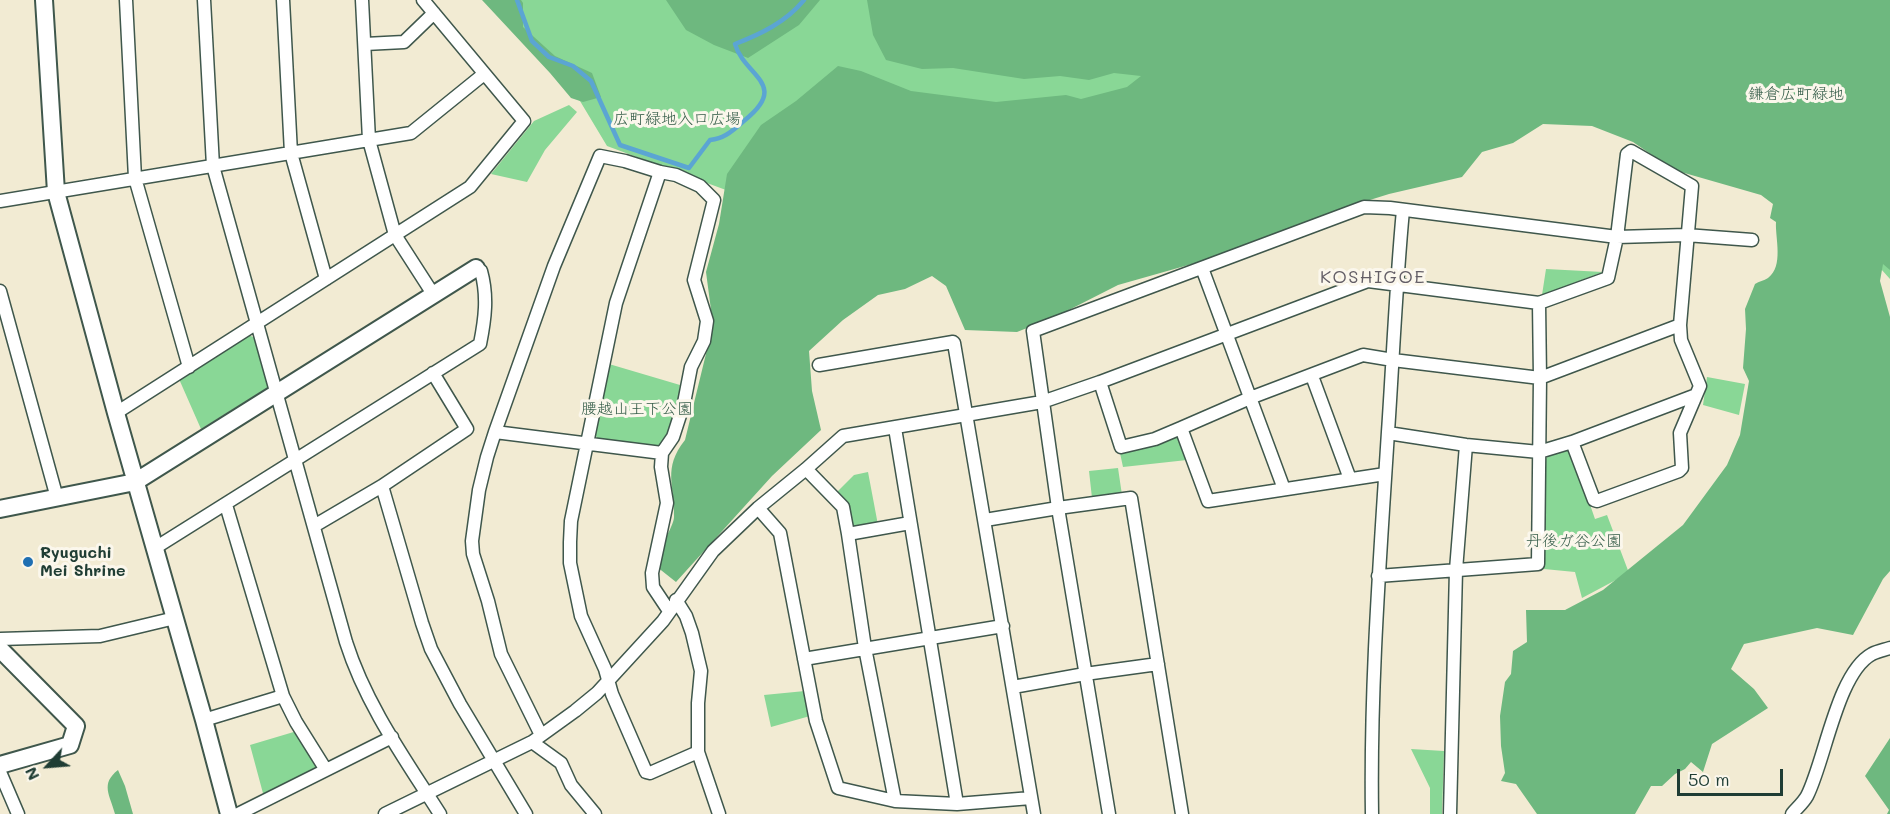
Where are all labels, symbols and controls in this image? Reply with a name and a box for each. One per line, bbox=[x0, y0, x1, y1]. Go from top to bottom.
park label: 鎌倉広町緑地 bbox=[1748, 84, 1844, 104]
park label: 広町緑地入口広場 bbox=[613, 109, 741, 129]
district label: KOSHIGOE bbox=[1320, 266, 1426, 288]
park label: 腰越山王下公園 bbox=[581, 399, 693, 419]
park label: 丹後ガ谷公園 bbox=[1526, 531, 1622, 551]
place label: Ryuguchi Mei Shrine bbox=[40, 543, 125, 581]
marker: Ryuguchi Mei Shrine bbox=[21, 555, 35, 569]
north arrow bbox=[18, 736, 78, 796]
scale bar bbox=[1680, 757, 1786, 795]
text: N bbox=[19, 764, 43, 784]
text: 50 m bbox=[1688, 767, 1730, 791]

